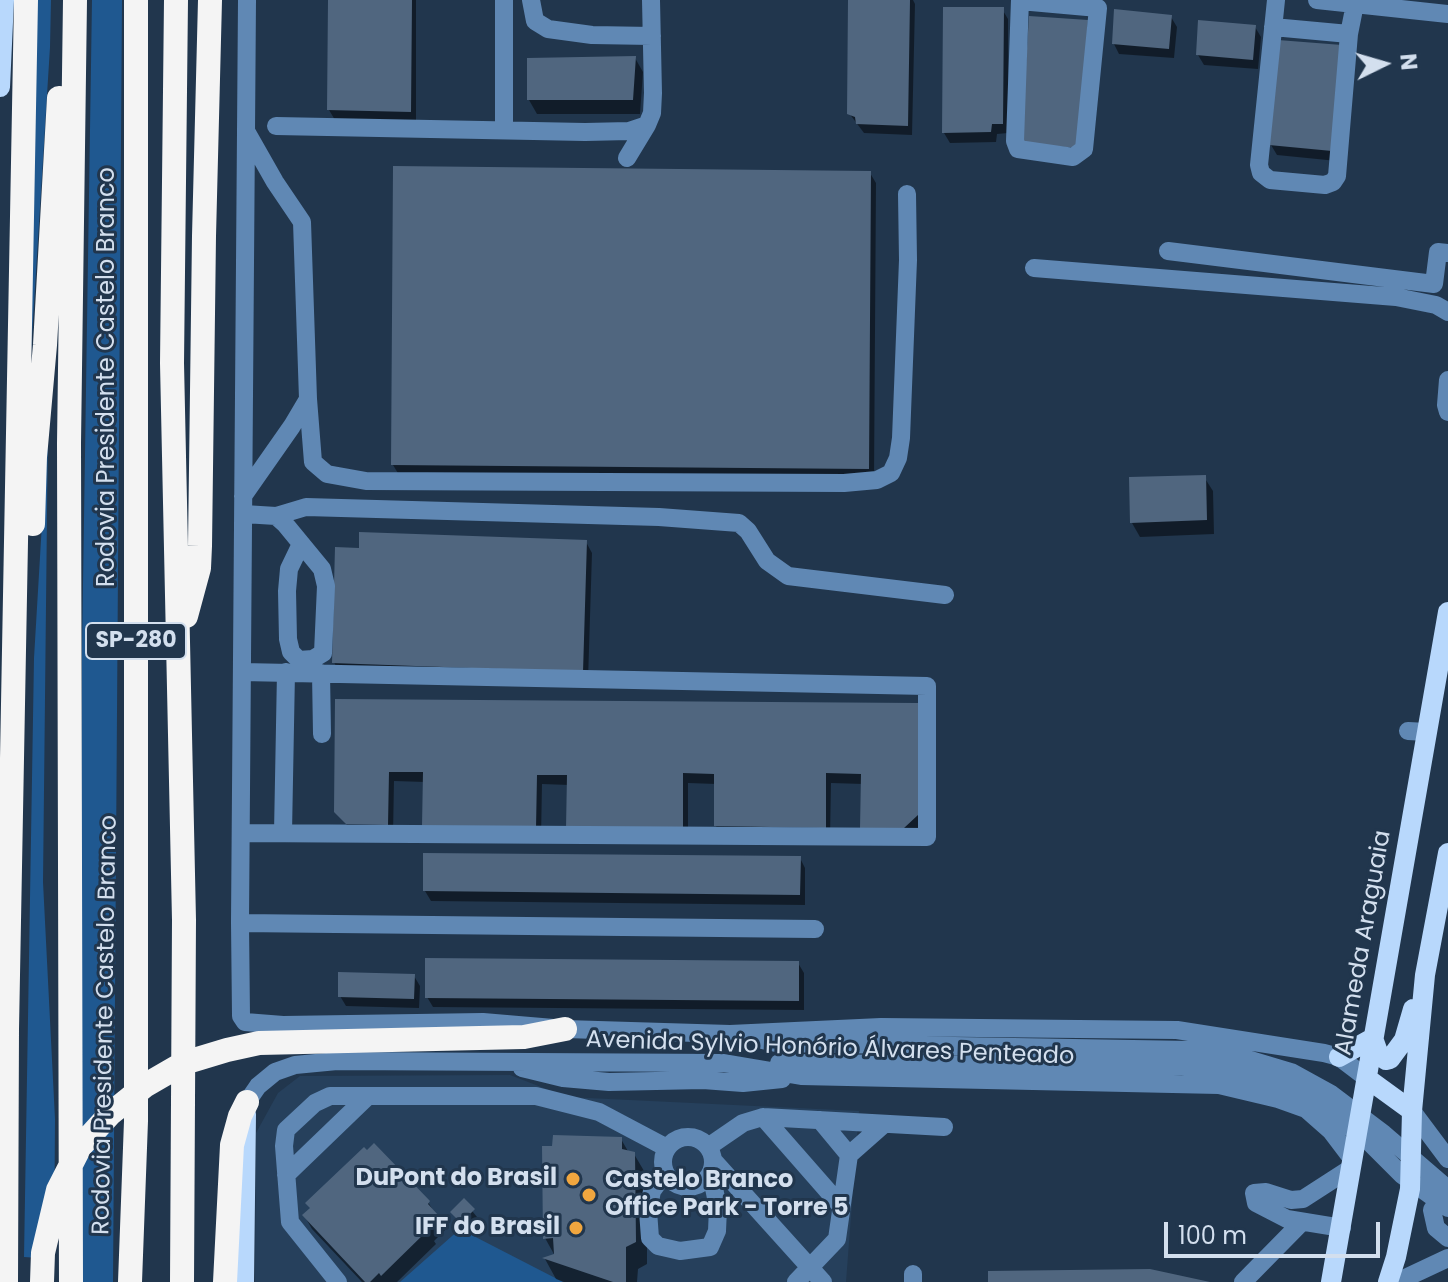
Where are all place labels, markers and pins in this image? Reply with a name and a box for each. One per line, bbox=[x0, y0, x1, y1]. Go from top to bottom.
place label: DuPont do Brasil bbox=[355, 1165, 557, 1193]
place label: Castelo Branco Office Park - Torre 5 bbox=[605, 1167, 849, 1223]
marker: DuPont do Brasil bbox=[564, 1170, 582, 1188]
marker: Castelo Branco Office Park - Torre 5 bbox=[580, 1186, 598, 1204]
place label: IFF do Brasil bbox=[415, 1214, 560, 1242]
marker: IFF do Brasil bbox=[567, 1219, 585, 1237]

